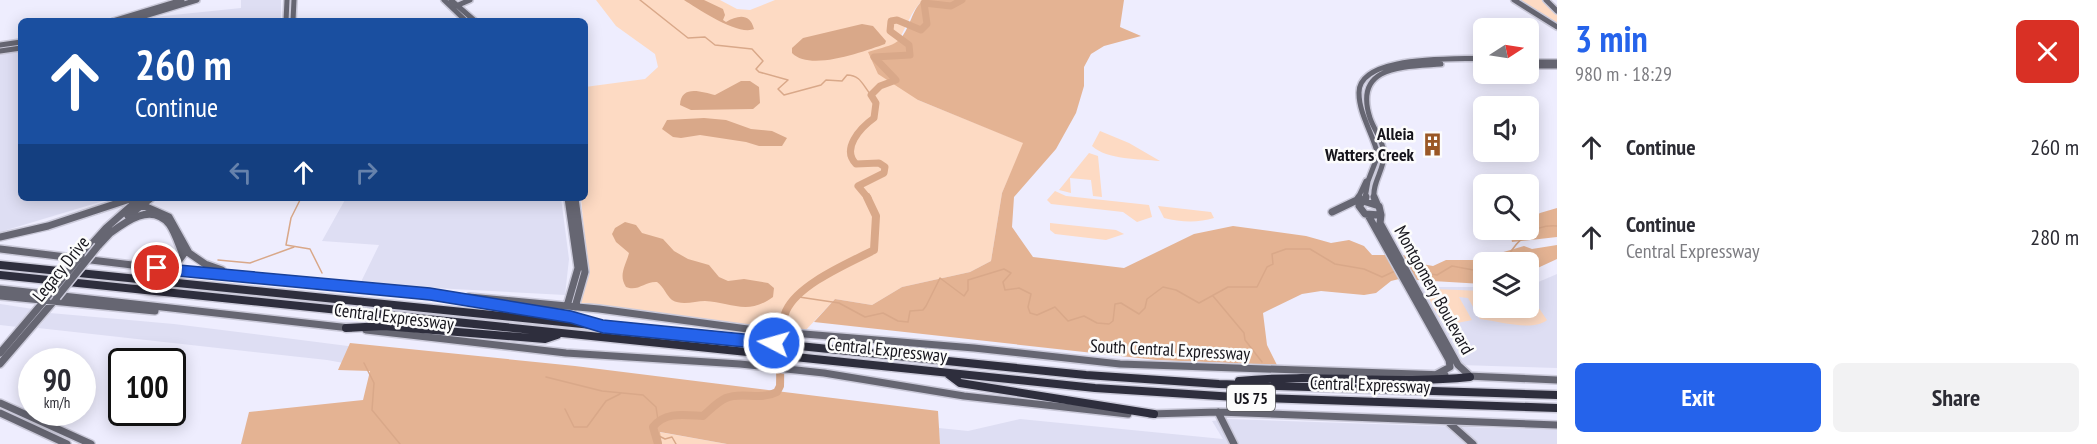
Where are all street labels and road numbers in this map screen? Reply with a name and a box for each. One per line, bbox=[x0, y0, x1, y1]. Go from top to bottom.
street label: Montgomery Boulevard bbox=[1389, 221, 1479, 358]
street label: Legacy Drive bbox=[27, 231, 94, 306]
street label: Central Expressway bbox=[333, 298, 455, 335]
street label: Central Expressway bbox=[826, 332, 948, 367]
street label: South Central Expressway bbox=[1089, 334, 1251, 365]
street label: Central Expressway bbox=[1310, 371, 1431, 398]
road number: US 75 bbox=[1227, 385, 1275, 411]

